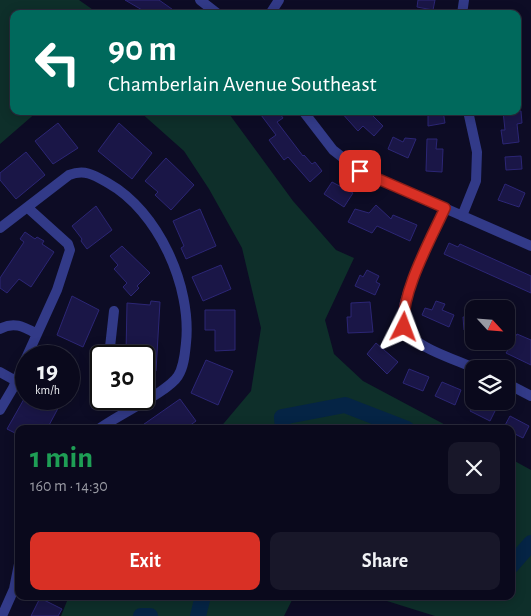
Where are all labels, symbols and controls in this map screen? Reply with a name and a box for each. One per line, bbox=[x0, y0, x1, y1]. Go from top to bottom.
icon: left bbox=[25, 30, 90, 95]
text: 90 m bbox=[108, 32, 177, 67]
text: Chamberlain Avenue Southeast bbox=[108, 73, 377, 95]
pin bbox=[339, 150, 381, 192]
icon: arrive bbox=[346, 157, 374, 185]
position arrow bbox=[377, 300, 429, 352]
north arrow bbox=[465, 300, 515, 350]
map controls bbox=[465, 300, 515, 410]
speed limit sign: 30 bbox=[90, 345, 155, 410]
text: 19 bbox=[37, 359, 58, 384]
button: layers bbox=[465, 360, 515, 410]
text: km/h bbox=[35, 384, 60, 396]
button: close bbox=[448, 442, 500, 494]
text: 1 min bbox=[30, 443, 93, 473]
text: 160 m · 14:30 bbox=[30, 478, 108, 494]
button: Exit bbox=[30, 532, 260, 590]
button: Share bbox=[270, 532, 500, 590]

